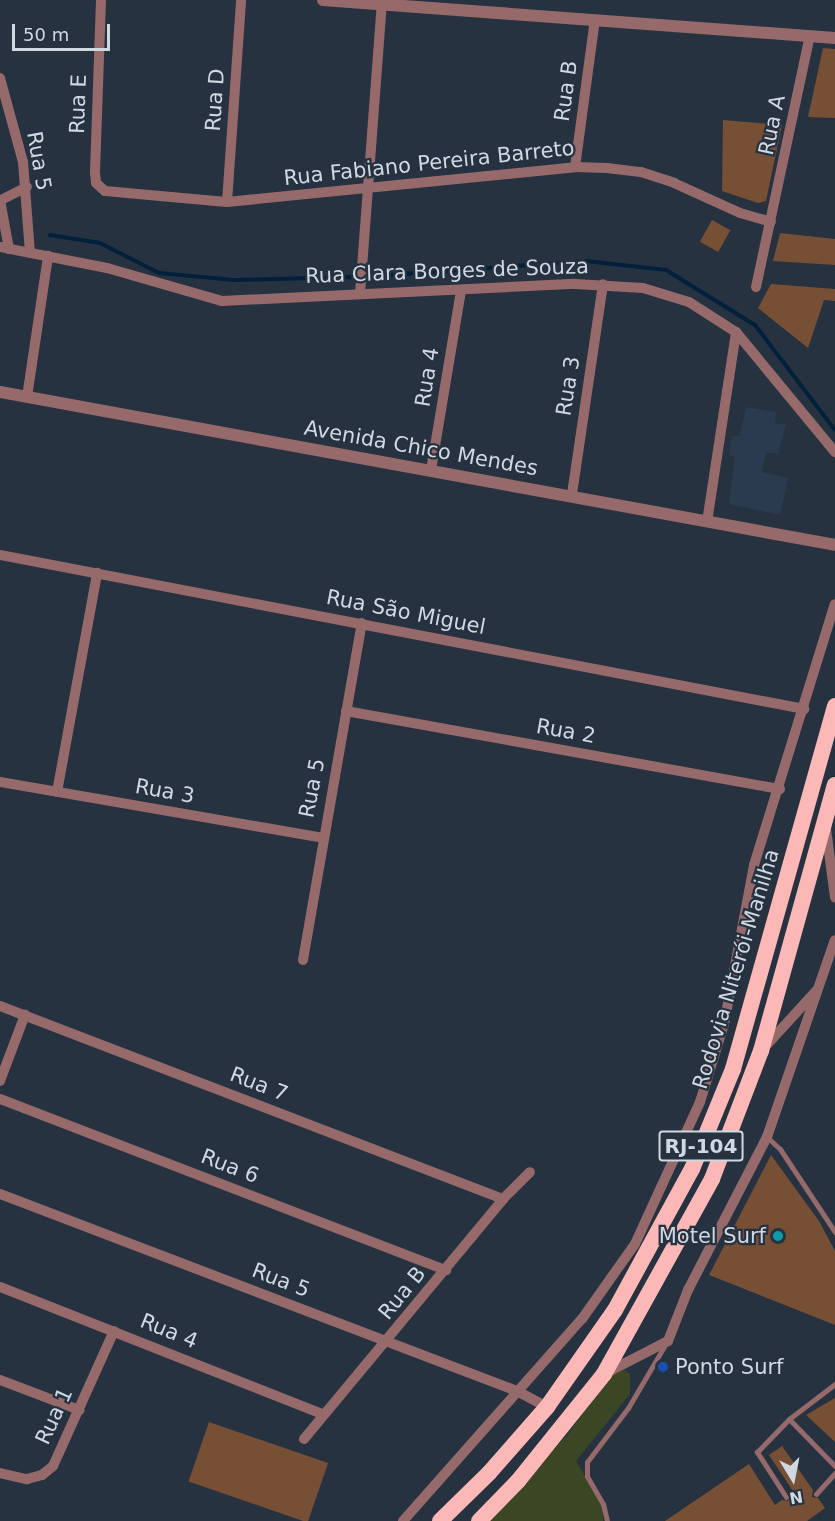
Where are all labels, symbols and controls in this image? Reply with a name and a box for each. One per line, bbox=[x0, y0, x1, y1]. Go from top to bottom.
scale bar bbox=[15, 12, 112, 50]
text: 50 m bbox=[23, 24, 69, 45]
street label: Rua B bbox=[549, 59, 583, 123]
street label: Rua D bbox=[200, 68, 230, 132]
street label: Rua E bbox=[64, 74, 92, 134]
street label: Rua A bbox=[753, 93, 791, 157]
street label: Rua 5 bbox=[21, 129, 57, 193]
street label: Rua Fabiano Pereira Barreto bbox=[282, 135, 576, 191]
street label: Rua Clara Borges de Souza bbox=[305, 253, 589, 289]
street label: Rua 4 bbox=[410, 345, 444, 409]
street label: Rua 3 bbox=[551, 354, 585, 418]
street label: Avenida Chico Mendes bbox=[302, 415, 540, 481]
street label: Rua São Miguel bbox=[324, 584, 488, 640]
street label: Rua 2 bbox=[534, 713, 598, 749]
street label: Rua 5 bbox=[294, 756, 330, 820]
street label: Rua 3 bbox=[133, 773, 197, 809]
street label: Rodovia Niterói-Manilha bbox=[687, 846, 785, 1092]
street label: Rua 7 bbox=[227, 1062, 291, 1106]
road number: RJ-104 bbox=[658, 1129, 744, 1163]
street label: Rua 6 bbox=[198, 1144, 262, 1188]
place label: Motel Surf bbox=[659, 1223, 766, 1249]
marker: Motel Surf bbox=[771, 1229, 785, 1243]
street label: Rua 5 bbox=[249, 1258, 313, 1302]
street label: Rua B bbox=[373, 1261, 431, 1325]
street label: Rua 4 bbox=[137, 1308, 201, 1354]
place label: Ponto Surf bbox=[675, 1354, 783, 1380]
marker: Ponto Surf bbox=[656, 1360, 670, 1374]
street label: Rua 1 bbox=[30, 1384, 78, 1448]
north arrow bbox=[763, 1449, 823, 1509]
text: N bbox=[788, 1487, 804, 1508]

